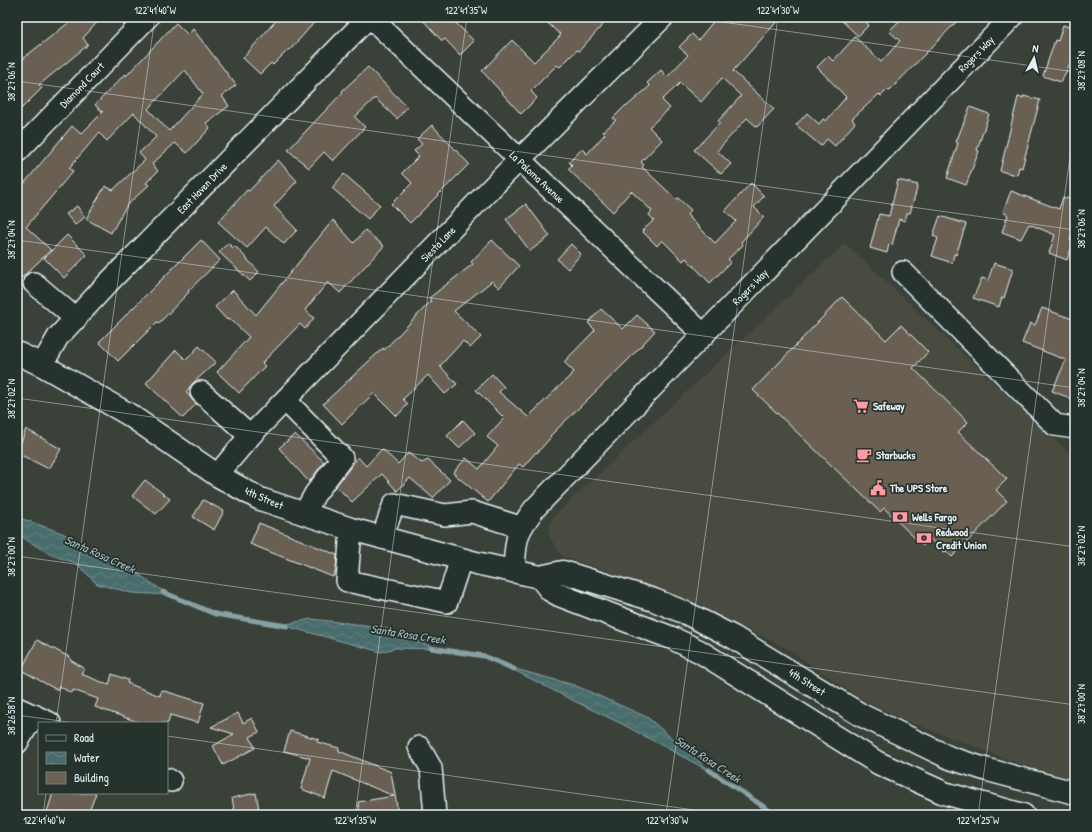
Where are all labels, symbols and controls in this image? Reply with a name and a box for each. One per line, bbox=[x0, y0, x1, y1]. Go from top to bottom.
text: 122°41'40"W bbox=[134, 4, 177, 17]
text: 122°41'35"W bbox=[445, 4, 488, 17]
text: 122°41'30"W bbox=[757, 4, 800, 17]
street label: Rogers Way bbox=[955, 33, 997, 75]
north arrow bbox=[1014, 38, 1054, 78]
text: N bbox=[1032, 41, 1039, 55]
text: 38°27'08"N bbox=[1075, 51, 1088, 91]
street label: Diamond Court bbox=[57, 59, 108, 111]
text: 38°27'06"N bbox=[5, 62, 18, 102]
street label: La Paloma Avenue bbox=[507, 148, 568, 206]
street label: East Haven Drive bbox=[174, 159, 230, 217]
text: 38°27'06"N bbox=[1075, 209, 1088, 249]
text: 38°27'04"N bbox=[5, 221, 18, 259]
street label: Siesta Lane bbox=[418, 223, 459, 265]
street label: Rogers Way bbox=[729, 266, 771, 308]
text: 38°27'04"N bbox=[1075, 369, 1088, 407]
text: 38°27'02"N bbox=[5, 379, 18, 419]
supermarket icon: Safeway bbox=[852, 397, 870, 415]
place label: Safeway bbox=[873, 399, 905, 414]
cafe icon: Starbucks bbox=[855, 446, 873, 464]
place label: Starbucks bbox=[876, 448, 916, 462]
public building icon: The UPS Store bbox=[869, 479, 887, 497]
place label: The UPS Store bbox=[889, 481, 948, 495]
street label: 4th Street bbox=[243, 484, 286, 512]
bank icon: Wells Fargo bbox=[891, 508, 909, 526]
place label: Wells Fargo bbox=[912, 510, 957, 525]
place label: Redwood Credit Union bbox=[936, 525, 987, 552]
text: 38°27'02"N bbox=[1075, 526, 1088, 566]
bank icon: Redwood Credit Union bbox=[915, 529, 933, 547]
water label: Santa Rosa Creek bbox=[62, 531, 139, 577]
text: 38°27'00"N bbox=[5, 537, 18, 577]
water label: Santa Rosa Creek bbox=[369, 620, 448, 648]
street label: 4th Street bbox=[786, 665, 828, 699]
text: 38°27'00"N bbox=[1075, 684, 1088, 724]
text: 38°26'58"N bbox=[5, 697, 18, 735]
legend bbox=[38, 722, 168, 794]
text: Road bbox=[74, 729, 94, 746]
water label: Santa Rosa Creek bbox=[672, 731, 745, 787]
text: Water bbox=[74, 749, 100, 766]
text: Building bbox=[74, 769, 109, 786]
text: 122°41'40"W bbox=[23, 814, 66, 827]
text: 122°41'35"W bbox=[334, 814, 377, 827]
text: 122°41'30"W bbox=[646, 814, 689, 827]
text: 122°41'25"W bbox=[957, 814, 1000, 827]

